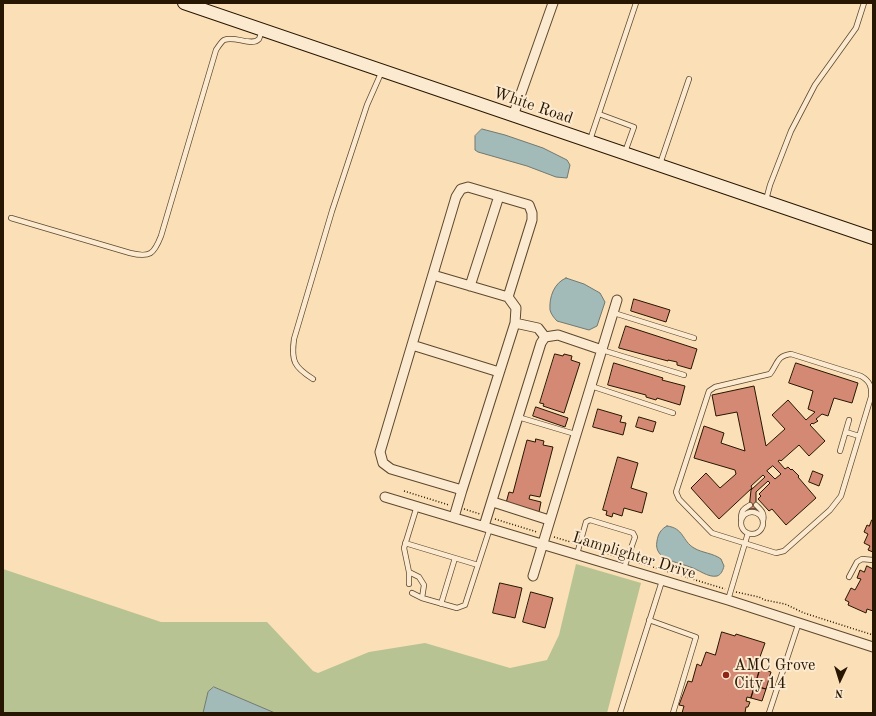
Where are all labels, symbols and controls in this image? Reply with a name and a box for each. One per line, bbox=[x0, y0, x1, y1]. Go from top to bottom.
street label: White Road bbox=[491, 83, 575, 129]
street label: Lamplighter Drive bbox=[570, 528, 698, 584]
place label: AMC Grove City 14 bbox=[734, 656, 815, 694]
north arrow bbox=[820, 660, 860, 700]
marker: AMC Grove City 14 bbox=[721, 670, 731, 680]
text: N bbox=[835, 687, 844, 698]

